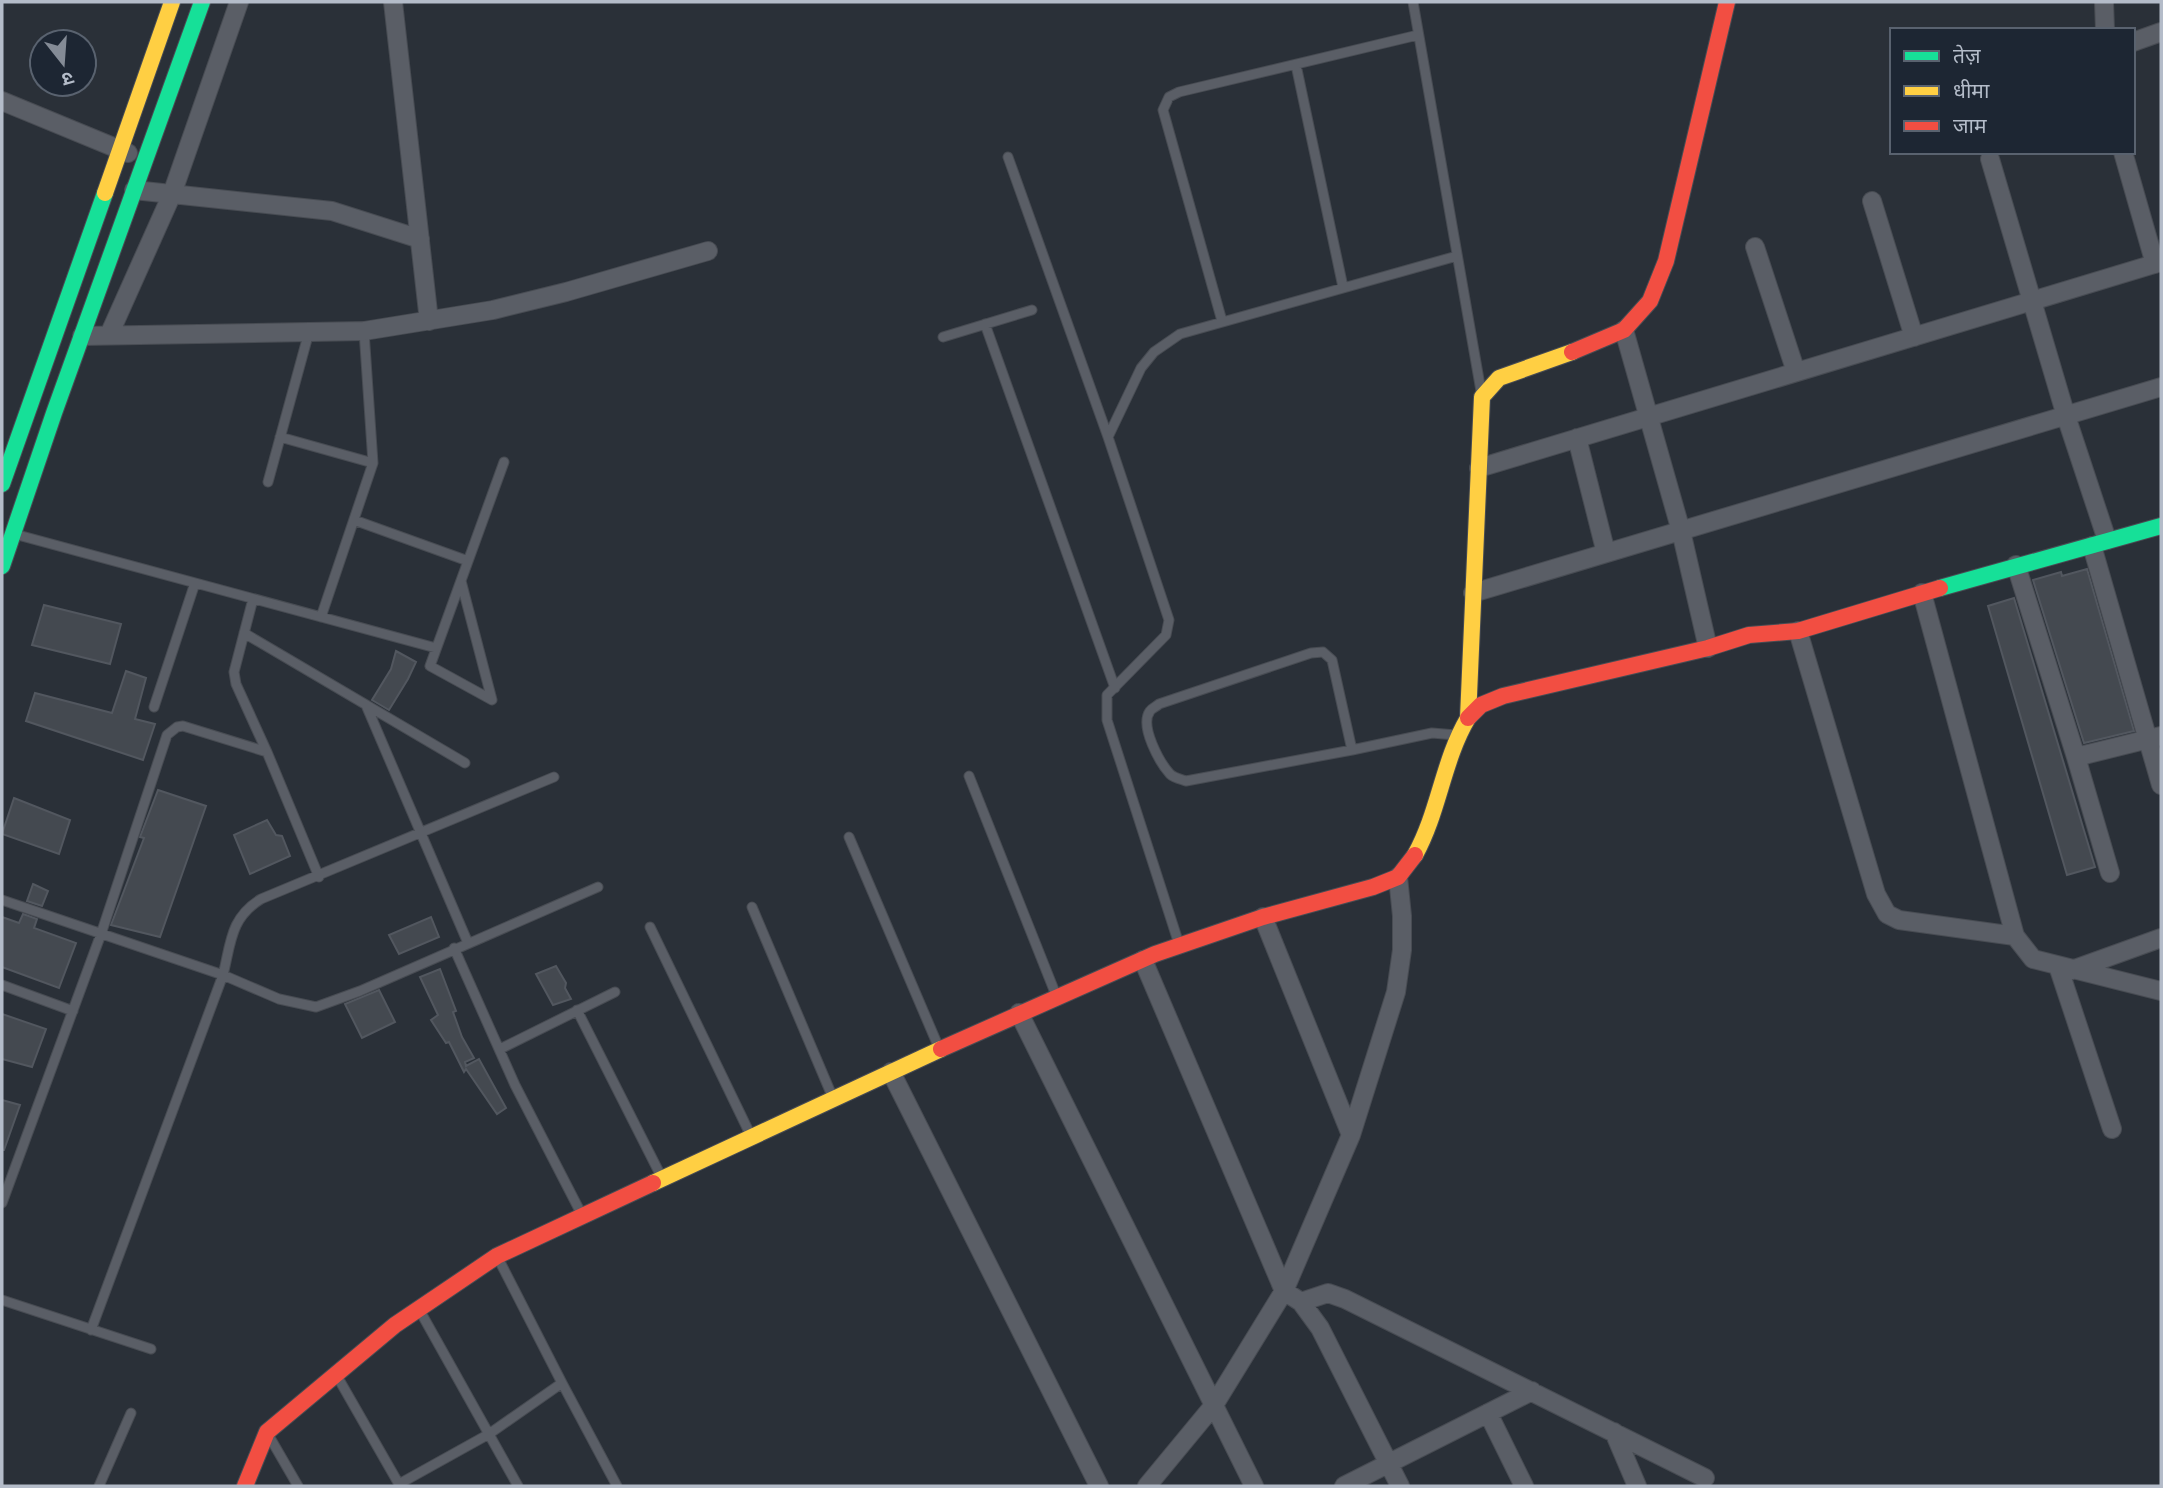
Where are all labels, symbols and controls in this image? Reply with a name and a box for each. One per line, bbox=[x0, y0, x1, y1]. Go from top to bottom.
north arrow bbox=[28, 28, 98, 98]
legend bbox=[1890, 28, 2135, 154]
text: तेज़ bbox=[1953, 41, 1981, 70]
text: उ bbox=[58, 65, 77, 94]
text: धीमा bbox=[1953, 76, 1990, 105]
text: जाम bbox=[1953, 111, 1987, 140]

